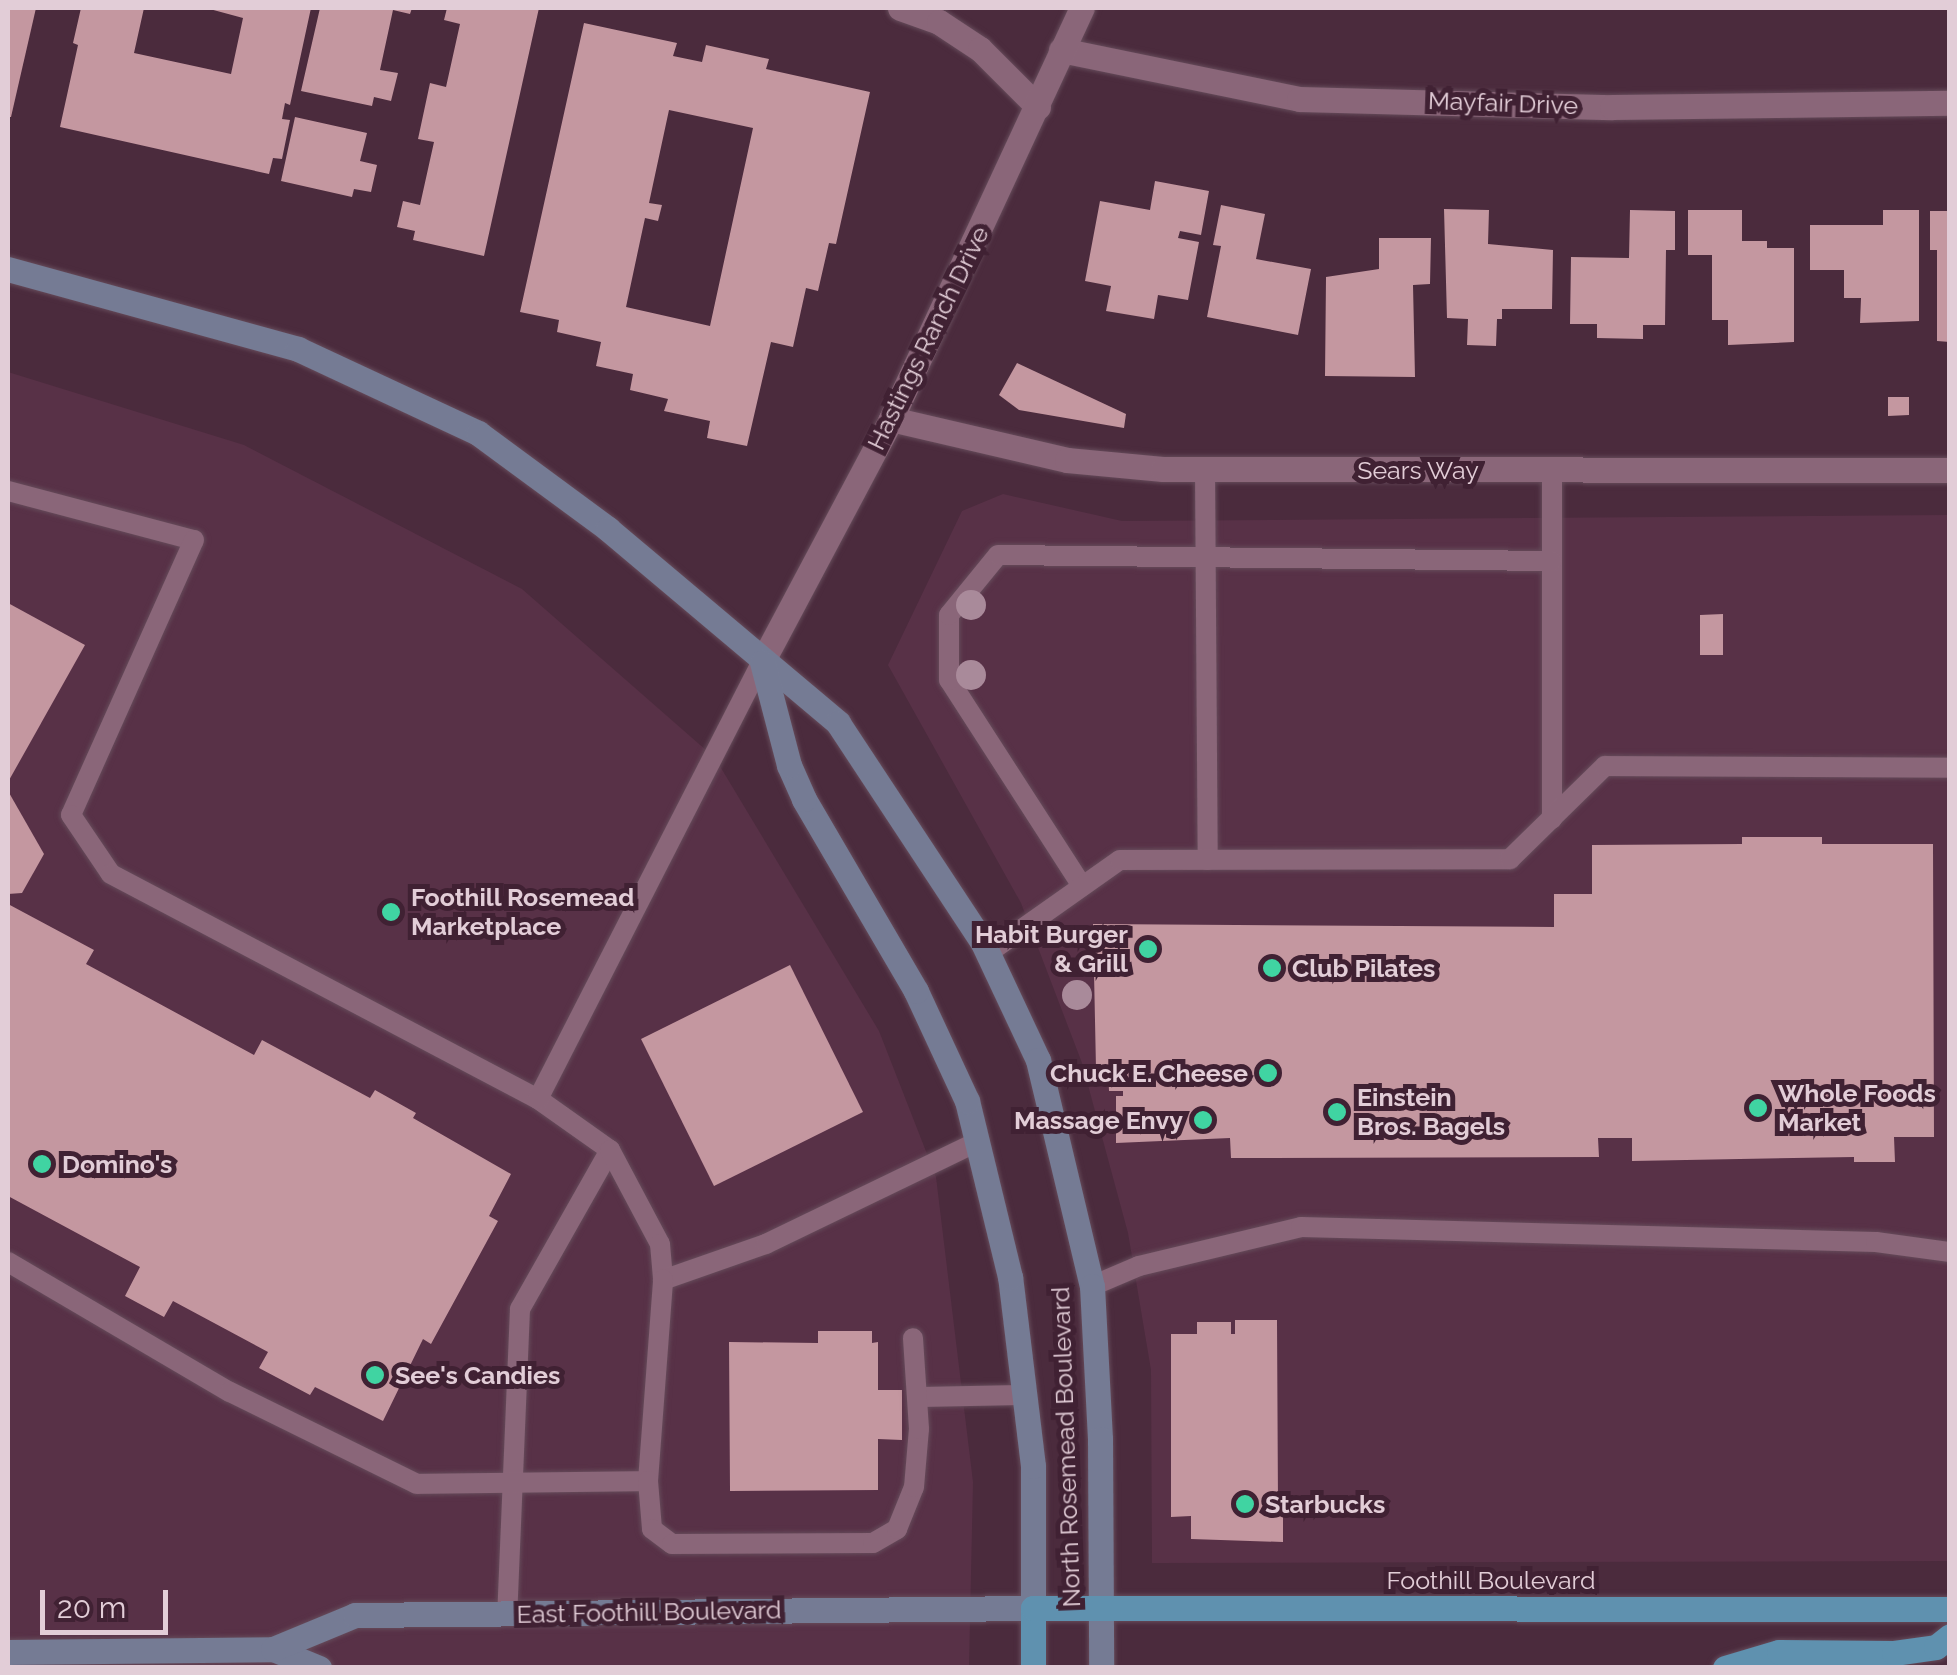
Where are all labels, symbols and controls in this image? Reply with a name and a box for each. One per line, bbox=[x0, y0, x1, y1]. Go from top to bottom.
street label: Mayfair Drive bbox=[1427, 85, 1579, 121]
street label: Hastings Ranch Drive bbox=[861, 221, 995, 455]
street label: Sears Way bbox=[1357, 455, 1479, 485]
place label: Foothill Rosemead Marketplace bbox=[411, 883, 635, 942]
marker: Foothill Rosemead Marketplace bbox=[380, 901, 402, 923]
place label: Habit Burger & Grill bbox=[975, 920, 1128, 979]
marker: Habit Burger & Grill bbox=[1137, 938, 1159, 960]
place label: Club Pilates bbox=[1292, 953, 1435, 983]
marker: Club Pilates bbox=[1261, 957, 1283, 979]
place label: Chuck E. Cheese bbox=[1050, 1058, 1248, 1088]
marker: Chuck E. Cheese bbox=[1257, 1062, 1279, 1084]
place label: Whole Foods Market bbox=[1778, 1079, 1936, 1138]
place label: Einstein Bros. Bagels bbox=[1357, 1083, 1505, 1142]
marker: Whole Foods Market bbox=[1747, 1097, 1769, 1119]
marker: Einstein Bros. Bagels bbox=[1326, 1101, 1348, 1123]
place label: Massage Envy bbox=[1014, 1105, 1183, 1135]
marker: Massage Envy bbox=[1192, 1109, 1214, 1131]
place label: Domino's bbox=[62, 1149, 172, 1179]
marker: Domino's bbox=[31, 1153, 53, 1175]
street label: North Rosemead Boulevard bbox=[1045, 1286, 1087, 1608]
place label: See's Candies bbox=[395, 1360, 560, 1390]
marker: See's Candies bbox=[364, 1364, 386, 1386]
place label: Starbucks bbox=[1265, 1489, 1385, 1519]
marker: Starbucks bbox=[1234, 1493, 1256, 1515]
street label: Foothill Boulevard bbox=[1386, 1565, 1596, 1595]
scale bar bbox=[45, 1570, 172, 1632]
text: 20 m bbox=[57, 1590, 126, 1625]
street label: East Foothill Boulevard bbox=[516, 1595, 782, 1629]

